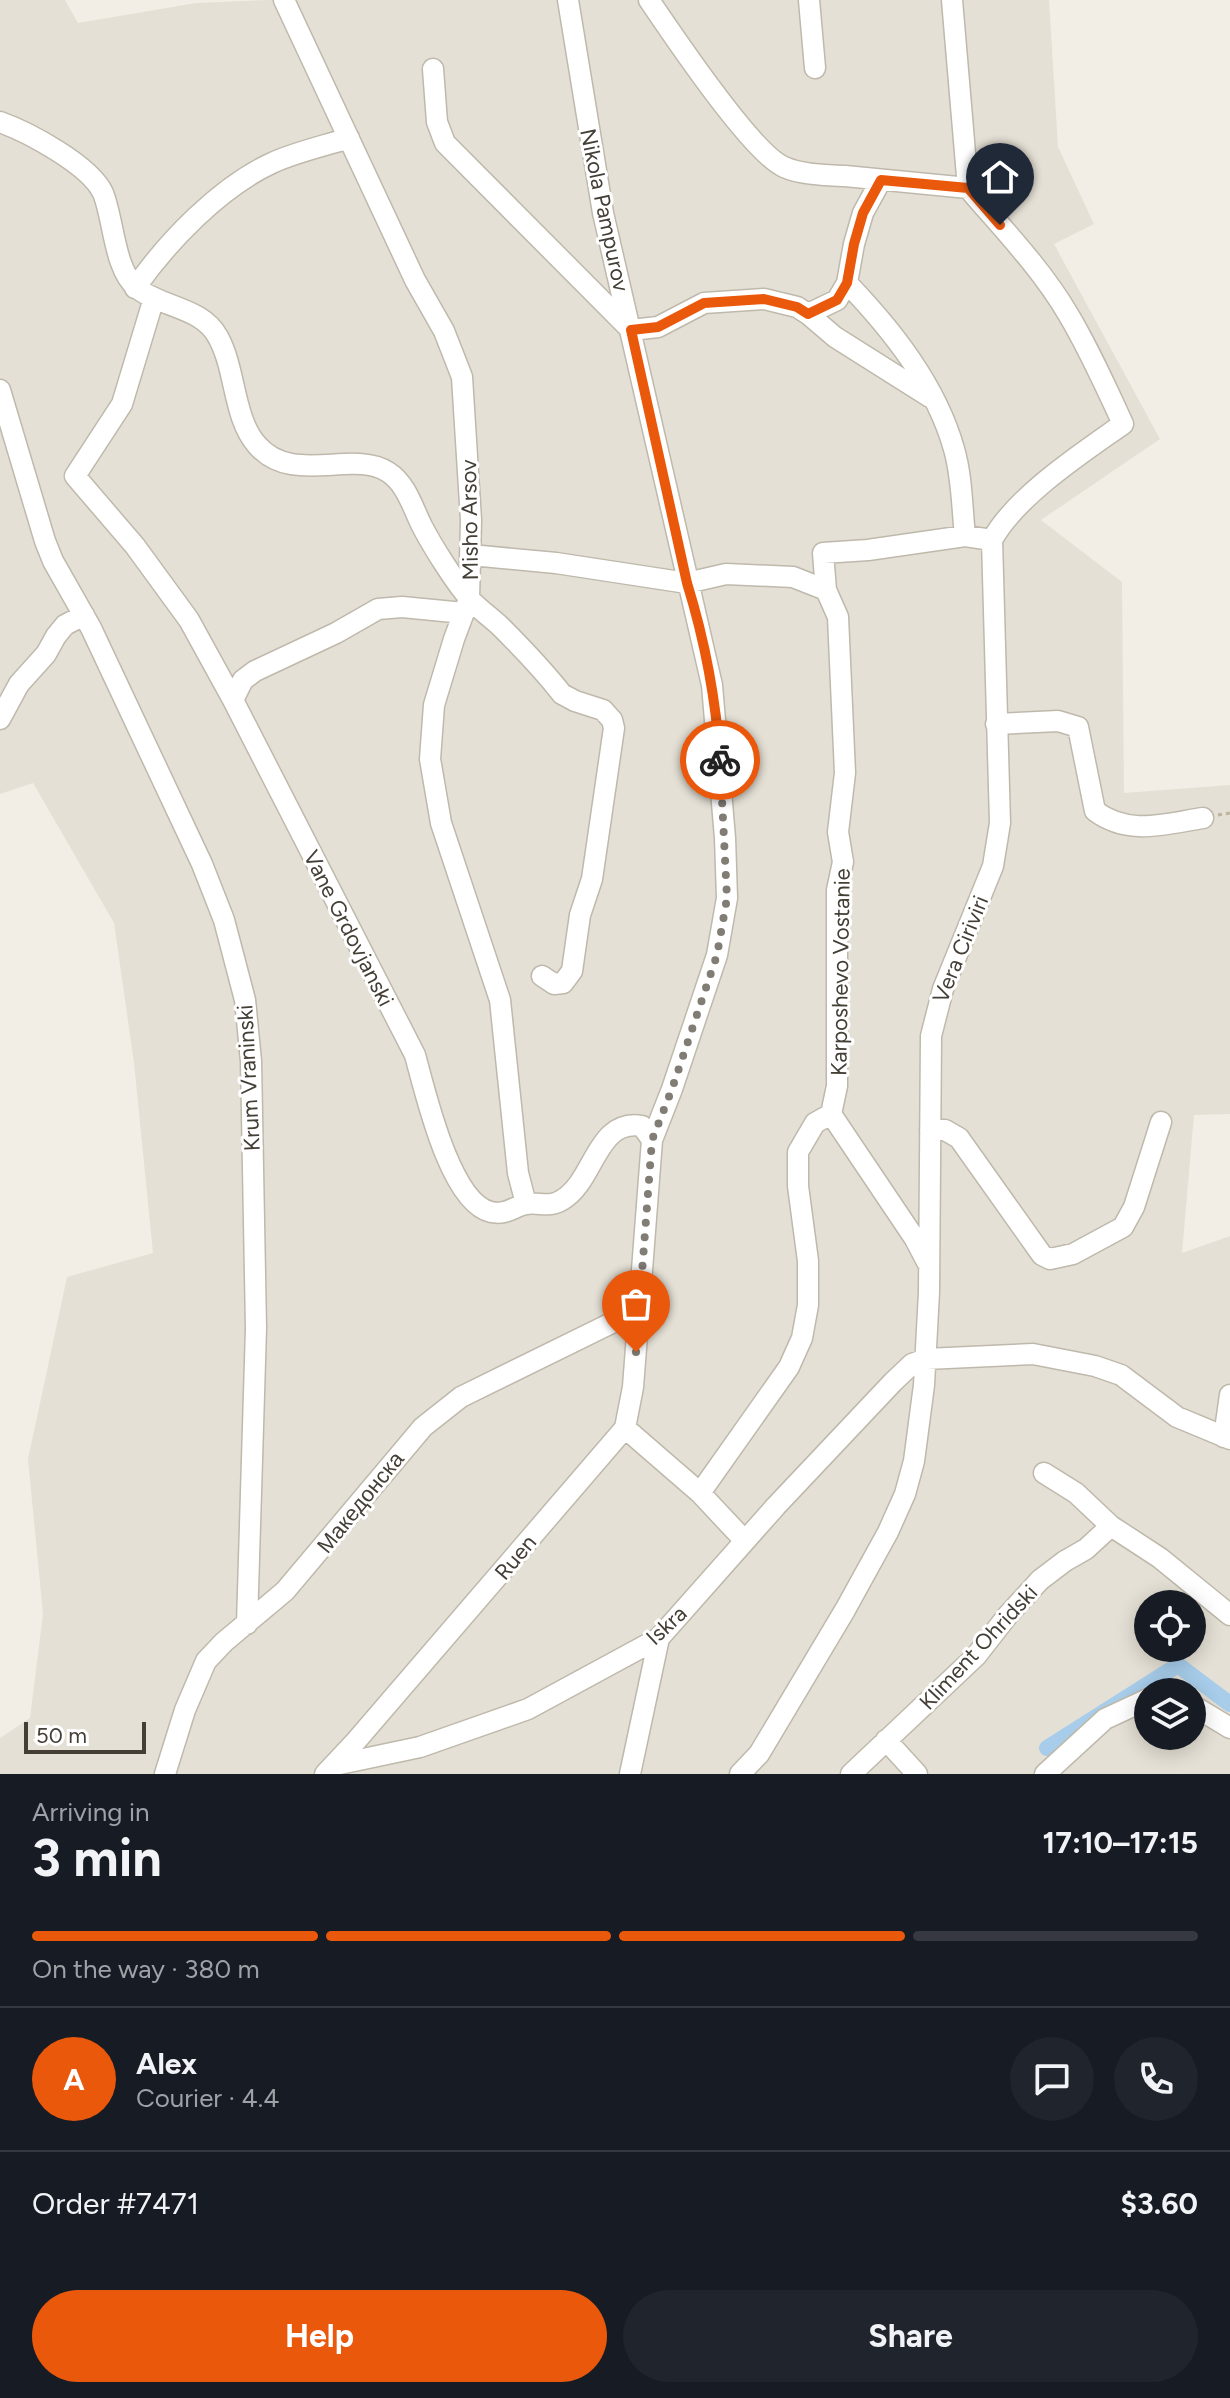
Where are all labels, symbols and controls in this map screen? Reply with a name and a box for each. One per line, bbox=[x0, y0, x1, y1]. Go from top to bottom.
street label: Nikola Pampurov bbox=[574, 126, 635, 295]
pin bbox=[966, 143, 1034, 225]
icon: home bbox=[978, 155, 1022, 199]
street label: Misho Arsov bbox=[455, 459, 484, 581]
courier bbox=[680, 720, 760, 800]
icon: bike bbox=[698, 738, 742, 782]
street label: Vane Grdovjanski bbox=[298, 846, 400, 1011]
street label: Karposhevo Vostanie bbox=[825, 868, 856, 1076]
street label: Vera Ciriviri bbox=[927, 892, 994, 1007]
street label: Krum Vraninski bbox=[231, 1004, 266, 1152]
pin bbox=[602, 1270, 670, 1352]
icon: bag bbox=[614, 1282, 658, 1326]
street label: Македонска bbox=[311, 1445, 410, 1559]
street label: Ruen bbox=[489, 1529, 542, 1585]
street label: Kliment Ohridski bbox=[914, 1579, 1043, 1715]
map controls bbox=[1134, 1590, 1206, 1750]
button: locate bbox=[1134, 1590, 1206, 1662]
street label: Iskra bbox=[640, 1600, 692, 1651]
button: layers bbox=[1134, 1678, 1206, 1750]
scale bar bbox=[24, 1718, 146, 1754]
text: 50 m bbox=[36, 1722, 87, 1749]
text: Arriving in bbox=[32, 1796, 150, 1828]
text: 17:10–17:15 bbox=[1043, 1824, 1198, 1861]
text: 3 min bbox=[32, 1827, 162, 1889]
text: On the way · 380 m bbox=[32, 1953, 260, 1985]
button: chat bbox=[1010, 2037, 1094, 2121]
button: phone bbox=[1114, 2037, 1198, 2121]
text: Alex bbox=[136, 2045, 197, 2082]
text: A bbox=[63, 2061, 85, 2098]
text: Courier · 4.4 bbox=[136, 2082, 279, 2114]
text: Order #7471 bbox=[32, 2185, 199, 2222]
text: $3.60 bbox=[1120, 2185, 1198, 2222]
button: Help bbox=[32, 2290, 607, 2382]
button: Share bbox=[623, 2290, 1198, 2382]

